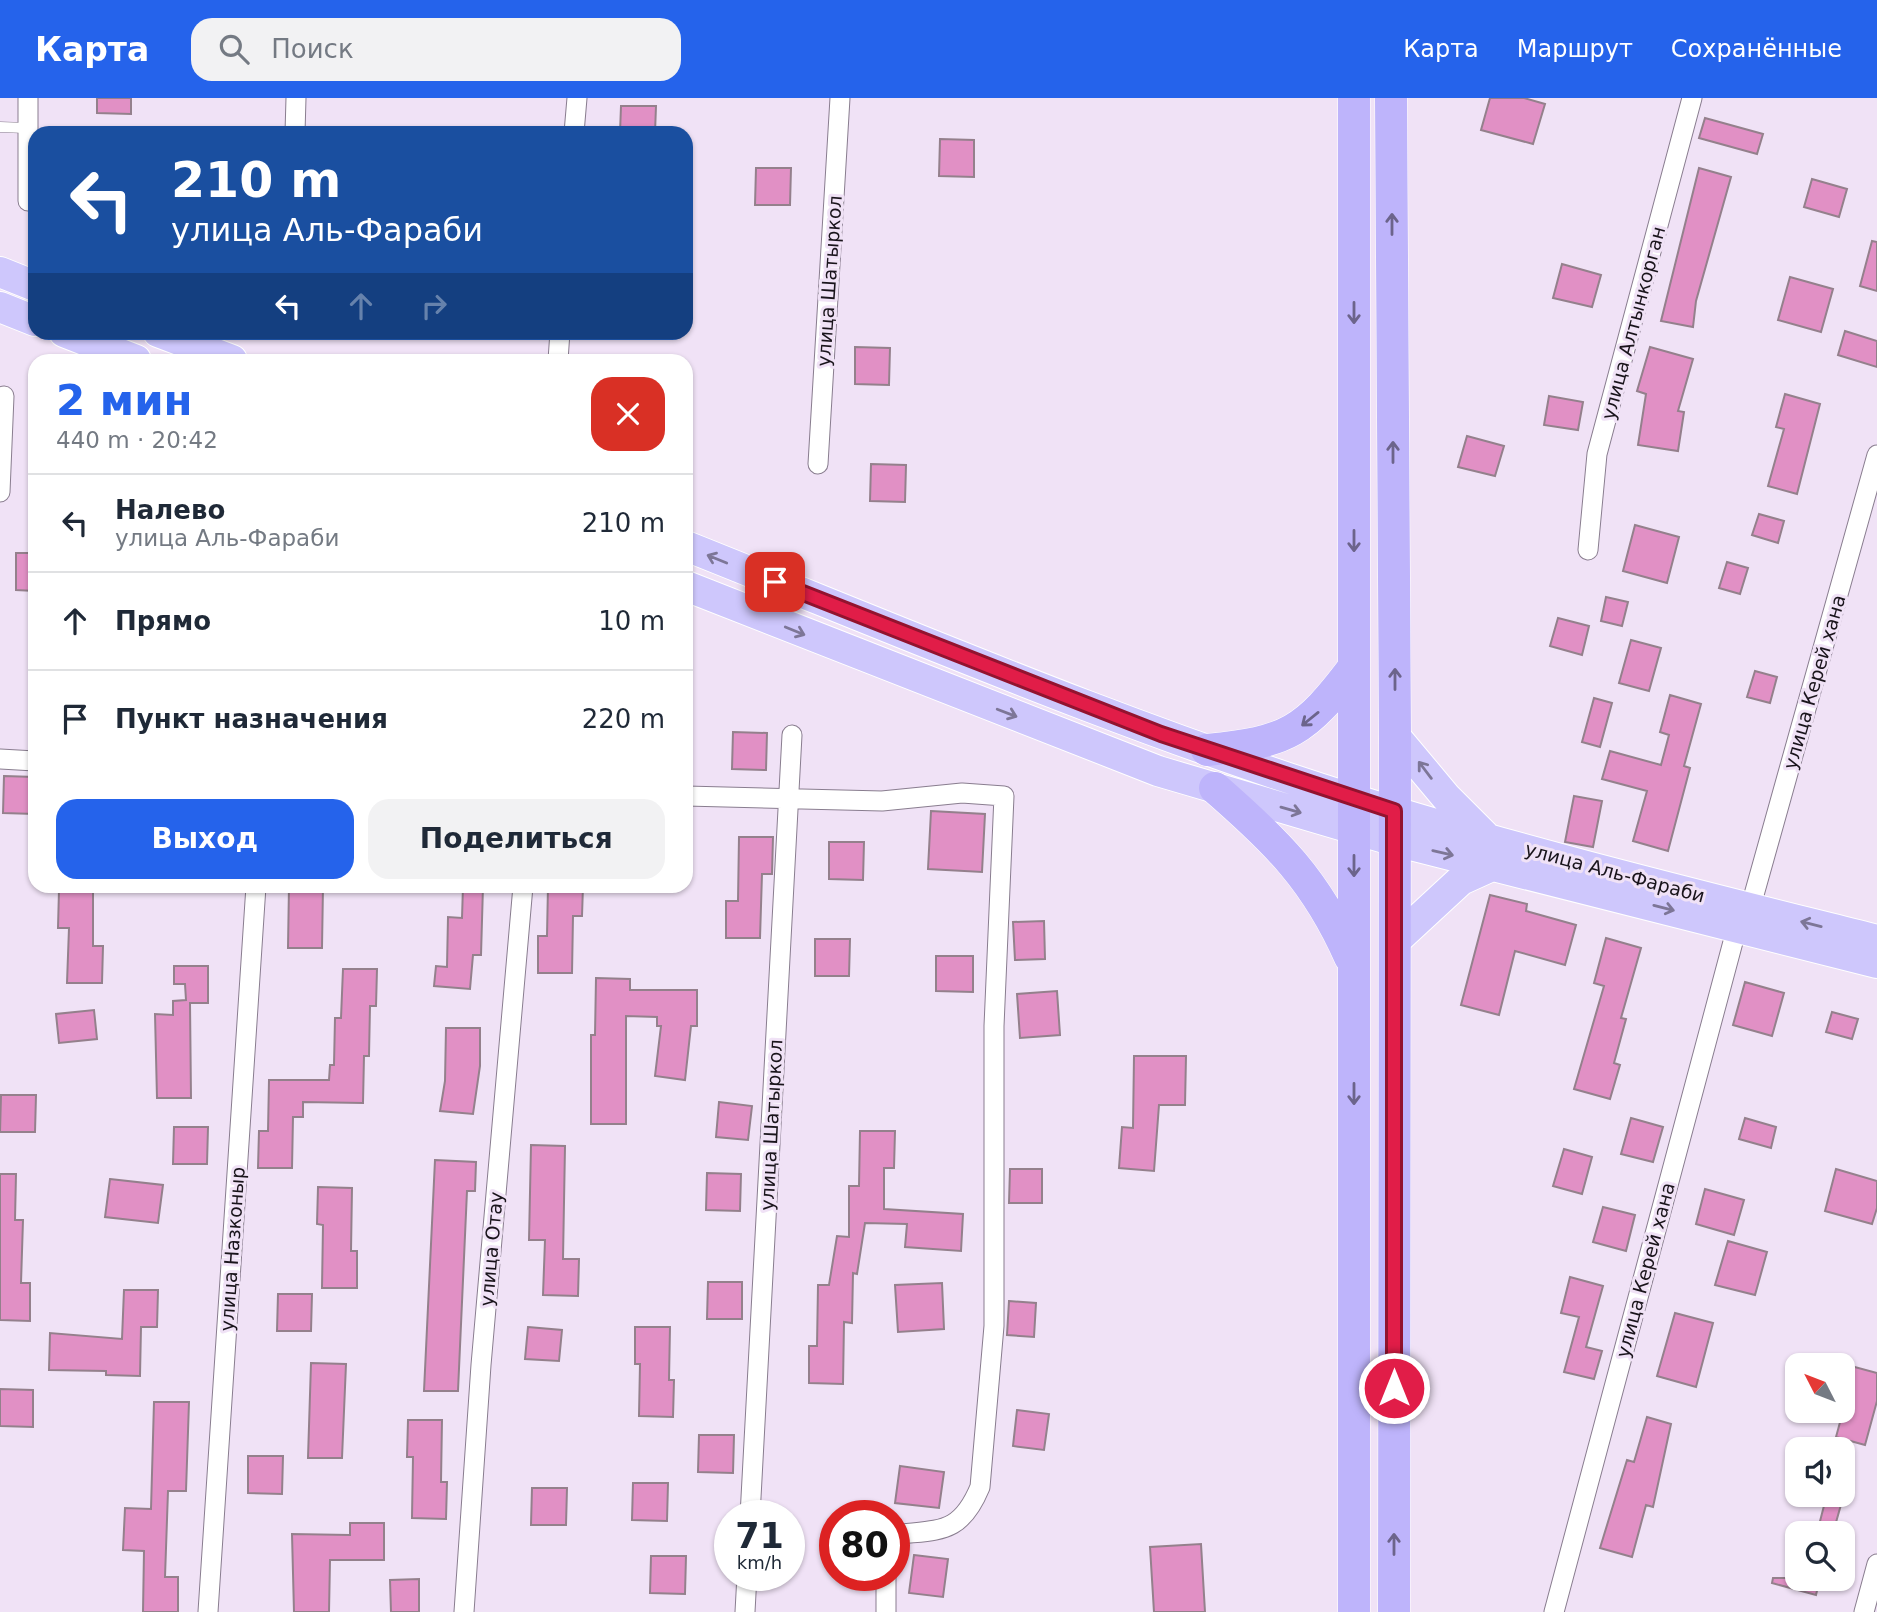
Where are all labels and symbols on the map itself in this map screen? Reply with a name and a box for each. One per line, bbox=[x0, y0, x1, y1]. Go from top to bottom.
street label: улица Шатыркол bbox=[812, 195, 846, 367]
one-way arrow bbox=[1385, 213, 1398, 236]
street label: улица Алтынкорган bbox=[1597, 224, 1669, 422]
one-way arrow bbox=[1347, 301, 1361, 324]
one-way arrow bbox=[1386, 441, 1400, 464]
one-way arrow bbox=[1347, 529, 1361, 552]
one-way arrow bbox=[707, 551, 729, 564]
pin bbox=[745, 552, 805, 612]
street label: улица Керей хана bbox=[1779, 592, 1849, 772]
one-way arrow bbox=[783, 625, 805, 638]
one-way arrow bbox=[1388, 668, 1402, 691]
one-way arrow bbox=[995, 707, 1017, 720]
one-way arrow bbox=[1301, 711, 1319, 727]
one-way arrow bbox=[1417, 761, 1432, 780]
one-way arrow bbox=[1280, 804, 1302, 817]
street label: улица Аль-Фараби bbox=[1523, 837, 1707, 907]
one-way arrow bbox=[1431, 846, 1454, 860]
one-way arrow bbox=[1347, 854, 1361, 877]
one-way arrow bbox=[1652, 902, 1674, 915]
one-way arrow bbox=[1800, 917, 1823, 930]
street label: улица Шатыркол bbox=[756, 1039, 786, 1211]
one-way arrow bbox=[1347, 1082, 1361, 1105]
street label: улица Назконыр bbox=[215, 1166, 249, 1332]
street label: улица Керей хана bbox=[1611, 1180, 1679, 1360]
street label: улица Отау bbox=[475, 1191, 507, 1307]
position arrow bbox=[1357, 1351, 1431, 1425]
north arrow bbox=[1785, 1353, 1855, 1423]
speed limit sign: 80 bbox=[819, 1500, 910, 1591]
one-way arrow bbox=[1387, 1533, 1401, 1556]

